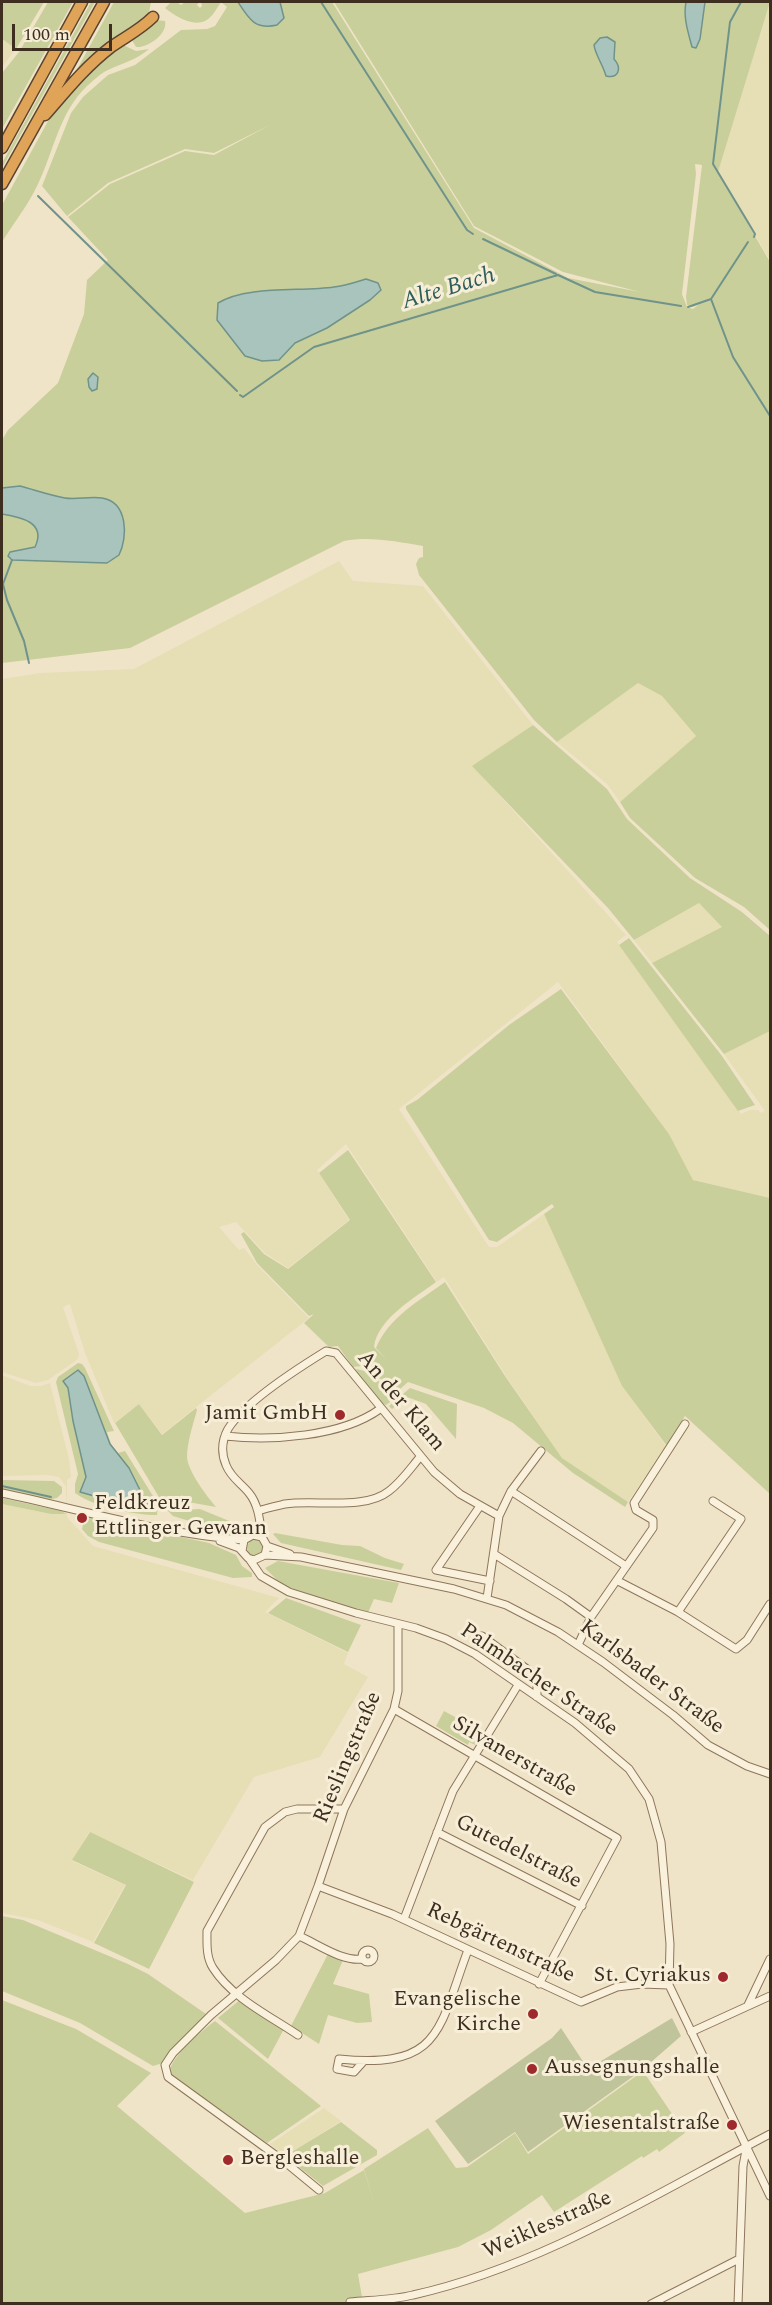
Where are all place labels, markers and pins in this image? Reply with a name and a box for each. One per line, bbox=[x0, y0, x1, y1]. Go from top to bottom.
place label: Jamit GmbH bbox=[205, 1402, 328, 1428]
marker: Jamit GmbH bbox=[333, 1408, 347, 1422]
place label: Feldkreuz Ettlinger Gewann bbox=[94, 1492, 267, 1544]
marker: Feldkreuz Ettlinger Gewann bbox=[75, 1511, 89, 1525]
place label: St. Cyriakus bbox=[594, 1964, 711, 1990]
marker: St. Cyriakus bbox=[716, 1970, 730, 1984]
place label: Evangelische Kirche bbox=[393, 1988, 521, 2040]
marker: Evangelische Kirche bbox=[526, 2007, 540, 2021]
place label: Aussegnungshalle bbox=[544, 2056, 720, 2082]
marker: Aussegnungshalle bbox=[525, 2062, 539, 2076]
place label: Wiesentalstraße bbox=[562, 2112, 720, 2138]
marker: Wiesentalstraße bbox=[725, 2118, 739, 2132]
place label: Bergleshalle bbox=[240, 2147, 359, 2173]
marker: Bergleshalle bbox=[221, 2153, 235, 2167]

